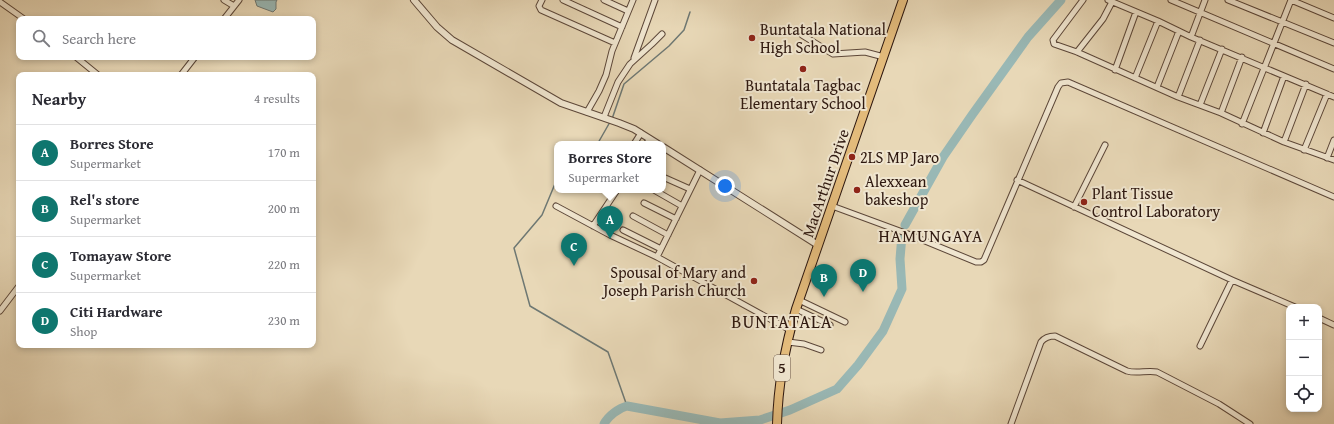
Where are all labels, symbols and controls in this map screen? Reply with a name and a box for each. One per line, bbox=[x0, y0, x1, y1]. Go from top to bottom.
search box bbox=[16, 16, 316, 60]
place label: Buntatala National High School bbox=[760, 17, 887, 59]
icon: search bbox=[30, 27, 52, 49]
text: Search here bbox=[62, 28, 136, 49]
marker: Buntatala National High School bbox=[747, 33, 757, 43]
marker: Buntatala Tagbac Elementary School bbox=[798, 64, 808, 74]
place label: Buntatala Tagbac Elementary School bbox=[740, 73, 866, 115]
text: Nearby bbox=[32, 86, 86, 111]
text: 4 results bbox=[254, 89, 300, 108]
street label: MacArthur Drive bbox=[795, 125, 855, 241]
text: Borres Store bbox=[70, 133, 154, 154]
popup bbox=[554, 141, 666, 193]
text: A bbox=[41, 143, 49, 162]
text: 170 m bbox=[268, 143, 300, 162]
place label: 2LS MP Jaro bbox=[860, 145, 939, 169]
text: Borres Store bbox=[568, 147, 652, 168]
marker: 2LS MP Jaro bbox=[847, 152, 857, 162]
text: Supermarket bbox=[70, 154, 141, 173]
text: Supermarket bbox=[568, 168, 639, 187]
place label: Alexxean bakeshop bbox=[865, 169, 929, 211]
your location bbox=[715, 176, 735, 196]
place label: Plant Tissue Control Laboratory bbox=[1092, 181, 1220, 223]
marker: Alexxean bakeshop bbox=[852, 185, 862, 195]
text: Rel's store bbox=[70, 189, 139, 210]
marker: Plant Tissue Control Laboratory bbox=[1079, 197, 1089, 207]
text: B bbox=[41, 199, 49, 218]
text: 200 m bbox=[268, 199, 300, 218]
pin: A bbox=[597, 206, 623, 239]
text: Supermarket bbox=[70, 210, 141, 229]
district label: HAMUNGAYA bbox=[879, 223, 983, 248]
pin: C bbox=[561, 233, 587, 266]
text: Tomayaw Store bbox=[70, 245, 171, 266]
text: C bbox=[41, 255, 49, 274]
text: 220 m bbox=[268, 255, 300, 274]
pin: D bbox=[850, 259, 876, 292]
place label: Spousal of Mary and Joseph Parish Church bbox=[601, 260, 746, 302]
pin: B bbox=[811, 264, 837, 297]
text: Supermarket bbox=[70, 266, 141, 285]
marker: Spousal of Mary and Joseph Parish Church bbox=[749, 276, 759, 286]
text: Citi Hardware bbox=[70, 301, 163, 322]
map controls bbox=[1286, 304, 1322, 412]
button: + bbox=[1286, 304, 1322, 340]
district label: BUNTATALA bbox=[731, 308, 833, 335]
text: D bbox=[41, 311, 49, 330]
text: 230 m bbox=[268, 311, 300, 330]
text: Shop bbox=[70, 322, 97, 341]
button: − bbox=[1286, 340, 1322, 376]
road number: 5 bbox=[774, 355, 790, 381]
button: locate bbox=[1286, 376, 1322, 412]

